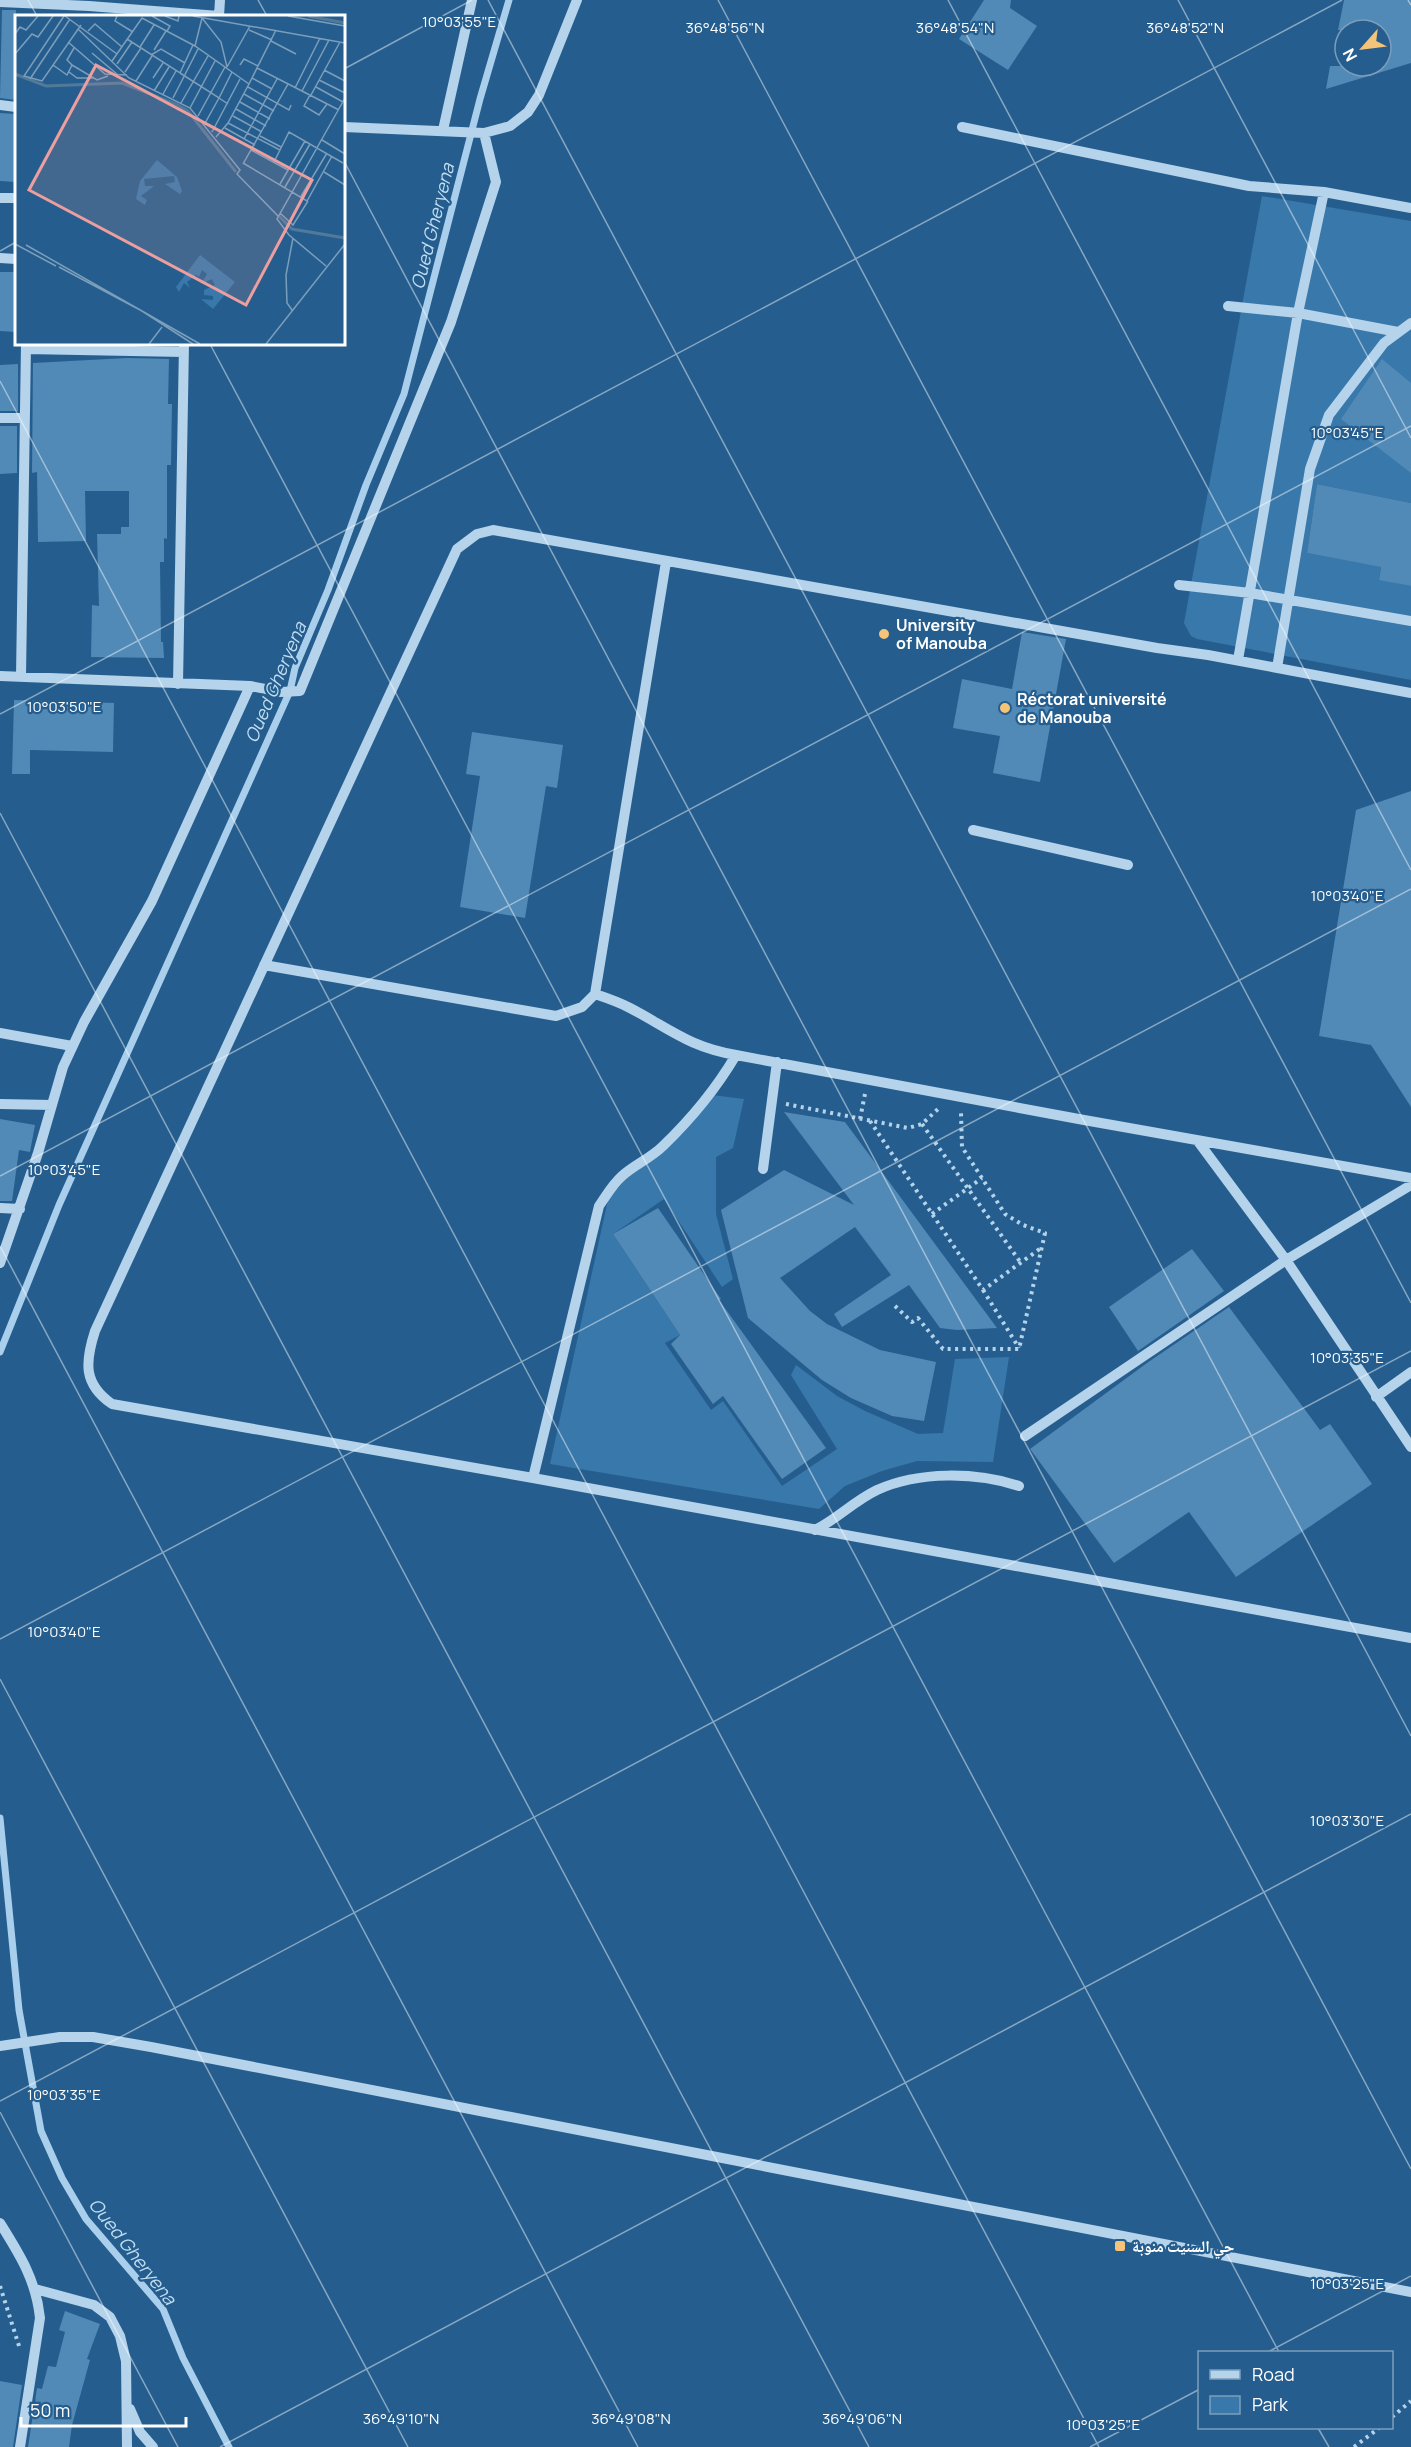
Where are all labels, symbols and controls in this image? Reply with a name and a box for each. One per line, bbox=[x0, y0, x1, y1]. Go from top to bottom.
text: 10°03'55"E bbox=[422, 11, 496, 32]
inset map bbox=[15, 15, 345, 345]
text: 36°48'56"N bbox=[685, 17, 765, 38]
text: 36°48'54"N bbox=[916, 17, 994, 38]
text: 36°48'52"N bbox=[1146, 17, 1224, 38]
north arrow bbox=[1333, 18, 1393, 78]
text: N bbox=[1337, 45, 1362, 65]
water label: Oued Gheryena bbox=[405, 160, 459, 291]
text: 10°03'45"E bbox=[1311, 422, 1383, 443]
place label: University of Manouba bbox=[896, 614, 987, 654]
water label: Oued Gheryena bbox=[239, 617, 312, 746]
marker: University of Manouba bbox=[877, 627, 891, 641]
place label: Réctorat université de Manouba bbox=[1017, 688, 1167, 728]
text: 10°03'50"E bbox=[27, 696, 101, 717]
marker: Réctorat université de Manouba bbox=[998, 701, 1012, 715]
text: 10°03'40"E bbox=[1310, 885, 1384, 906]
text: 10°03'45"E bbox=[28, 1159, 100, 1180]
text: 10°03'35"E bbox=[1310, 1347, 1384, 1368]
text: 10°03'40"E bbox=[27, 1621, 101, 1642]
text: 10°03'30"E bbox=[1310, 1810, 1384, 1831]
text: 10°03'35"E bbox=[27, 2084, 101, 2105]
water label: Oued Gheryena bbox=[84, 2193, 183, 2310]
place label: حي السنيت منوبة bbox=[1132, 2235, 1234, 2259]
marker: حي السنيت منوبة bbox=[1113, 2239, 1127, 2253]
text: 10°03'25"E bbox=[1310, 2273, 1384, 2294]
legend bbox=[1198, 2351, 1393, 2429]
text: Road bbox=[1252, 2362, 1295, 2386]
scale bar bbox=[21, 2390, 186, 2428]
text: Park bbox=[1252, 2392, 1289, 2416]
text: 50 m bbox=[30, 2398, 70, 2422]
text: 36°49'10"N bbox=[363, 2408, 439, 2429]
text: 36°49'08"N bbox=[591, 2408, 671, 2429]
text: 36°49'06"N bbox=[822, 2408, 902, 2429]
text: 10°03'25"E bbox=[1066, 2414, 1140, 2435]

